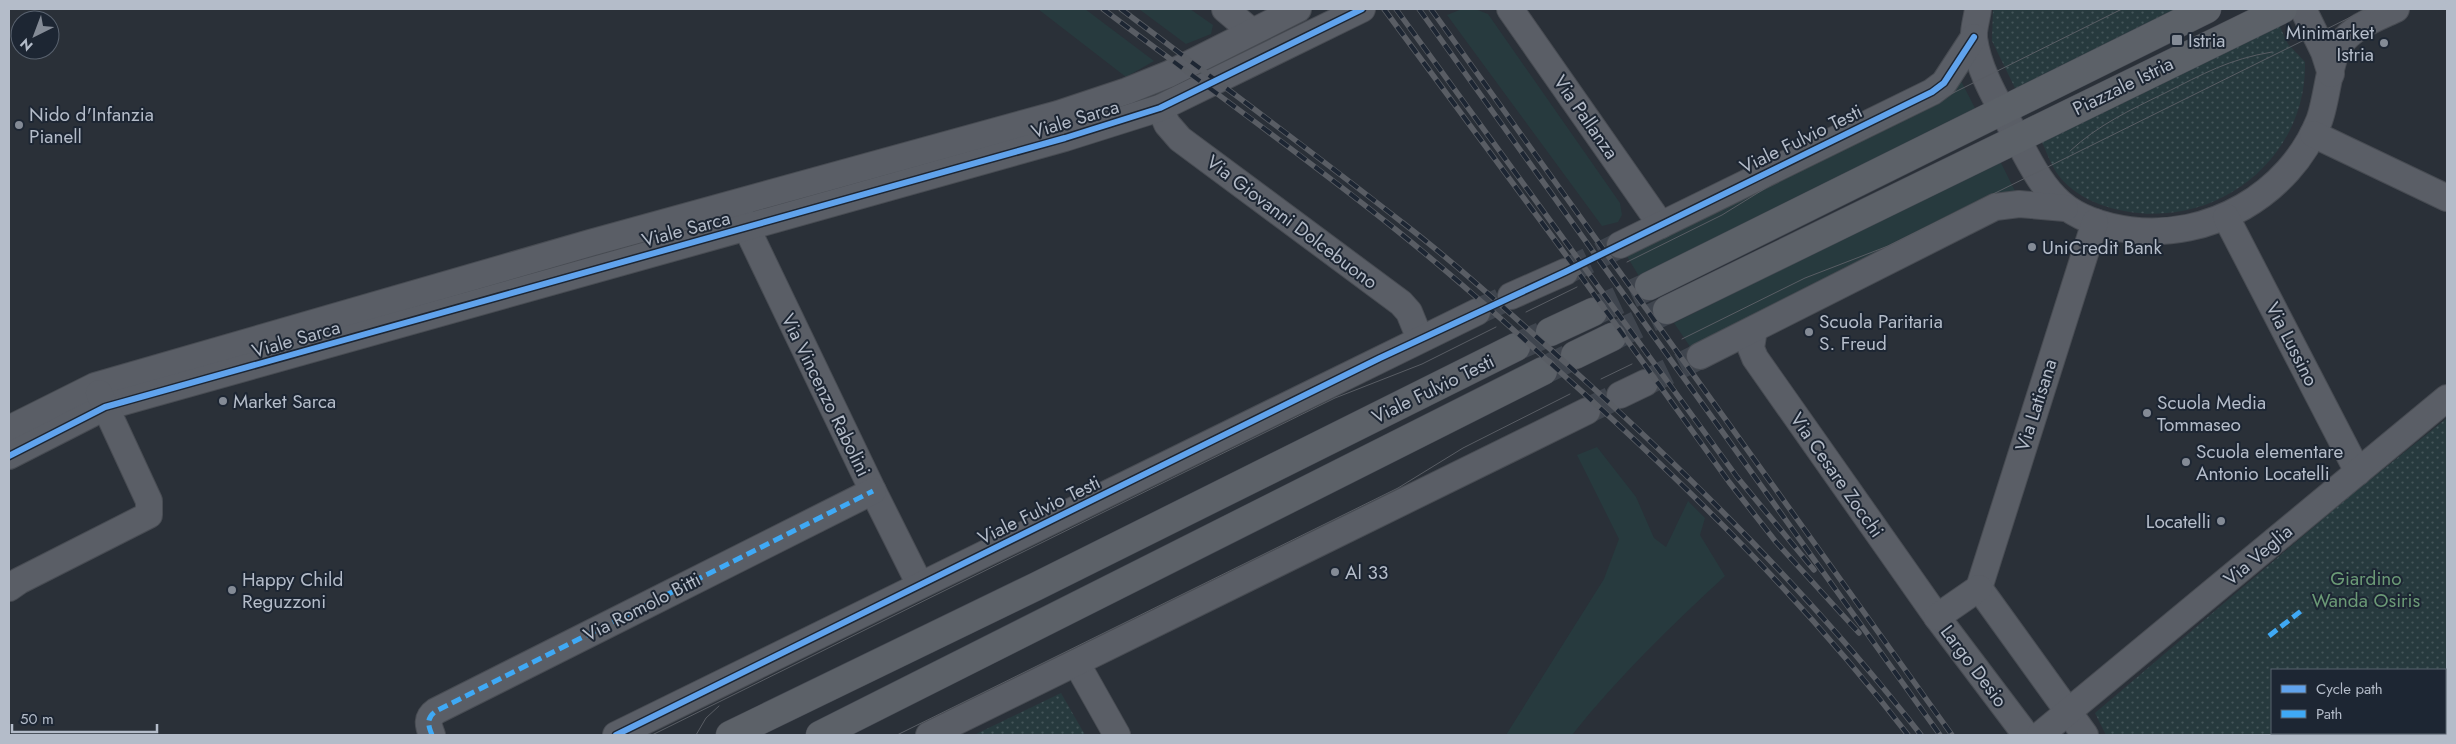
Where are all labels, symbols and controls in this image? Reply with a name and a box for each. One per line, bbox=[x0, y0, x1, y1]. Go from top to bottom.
north arrow bbox=[10, 10, 60, 60]
place label: Minimarket Istria bbox=[2286, 19, 2374, 68]
place label: Istria bbox=[2188, 27, 2225, 54]
marker: Istria bbox=[2170, 33, 2184, 47]
text: N bbox=[15, 34, 37, 56]
marker: Minimarket Istria bbox=[2378, 37, 2390, 49]
street label: Piazzale Istria bbox=[2068, 50, 2178, 122]
street label: Via Pallanza bbox=[1547, 70, 1625, 164]
street label: Viale Sarca bbox=[1028, 93, 1122, 145]
street label: Viale Fulvio Testi bbox=[1735, 98, 1867, 180]
place label: Nido d'Infanzia Pianell bbox=[29, 101, 154, 150]
marker: Nido d'Infanzia Pianell bbox=[13, 119, 25, 131]
street label: Via Giovanni Dolcebuono bbox=[1201, 149, 1383, 295]
street label: Viale Sarca bbox=[639, 204, 733, 254]
place label: UniCredit Bank bbox=[2042, 234, 2163, 261]
marker: UniCredit Bank bbox=[2026, 241, 2038, 253]
street label: Via Lussino bbox=[2259, 297, 2325, 391]
place label: Scuola Paritaria S. Freud bbox=[1819, 308, 1943, 357]
street label: Via Vincenzo Rabolini bbox=[775, 309, 877, 481]
street label: Viale Sarca bbox=[249, 314, 343, 364]
marker: Scuola Paritaria S. Freud bbox=[1803, 326, 1815, 338]
street label: Viale Fulvio Testi bbox=[1367, 348, 1499, 430]
street label: Via Latisana bbox=[2008, 355, 2064, 455]
place label: Market Sarca bbox=[233, 388, 336, 415]
place label: Scuola Media Tommaseo bbox=[2157, 389, 2266, 438]
marker: Market Sarca bbox=[217, 395, 229, 407]
street label: Via Cesare Zocchi bbox=[1784, 407, 1890, 543]
marker: Scuola Media Tommaseo bbox=[2141, 407, 2153, 419]
place label: Scuola elementare Antonio Locatelli bbox=[2196, 438, 2344, 487]
marker: Scuola elementare Antonio Locatelli bbox=[2180, 456, 2192, 468]
street label: Viale Fulvio Testi bbox=[973, 469, 1105, 551]
place label: Locatelli bbox=[2146, 508, 2211, 535]
marker: Locatelli bbox=[2215, 515, 2227, 527]
street label: Via Veglia bbox=[2218, 518, 2298, 592]
place label: Al 33 bbox=[1345, 559, 1388, 586]
park label: Giardino Wanda Osiris bbox=[2312, 565, 2421, 614]
place label: Happy Child Reguzzoni bbox=[242, 566, 343, 615]
street label: Via Romolo Bitti bbox=[579, 566, 705, 648]
marker: Al 33 bbox=[1329, 566, 1341, 578]
marker: Happy Child Reguzzoni bbox=[226, 584, 238, 596]
street label: Largo Desio bbox=[1934, 619, 2014, 713]
legend bbox=[2271, 669, 2446, 734]
text: Cycle path bbox=[2316, 678, 2383, 700]
scale bar bbox=[12, 702, 158, 734]
text: Path bbox=[2316, 703, 2342, 725]
text: 50 m bbox=[20, 708, 54, 730]

